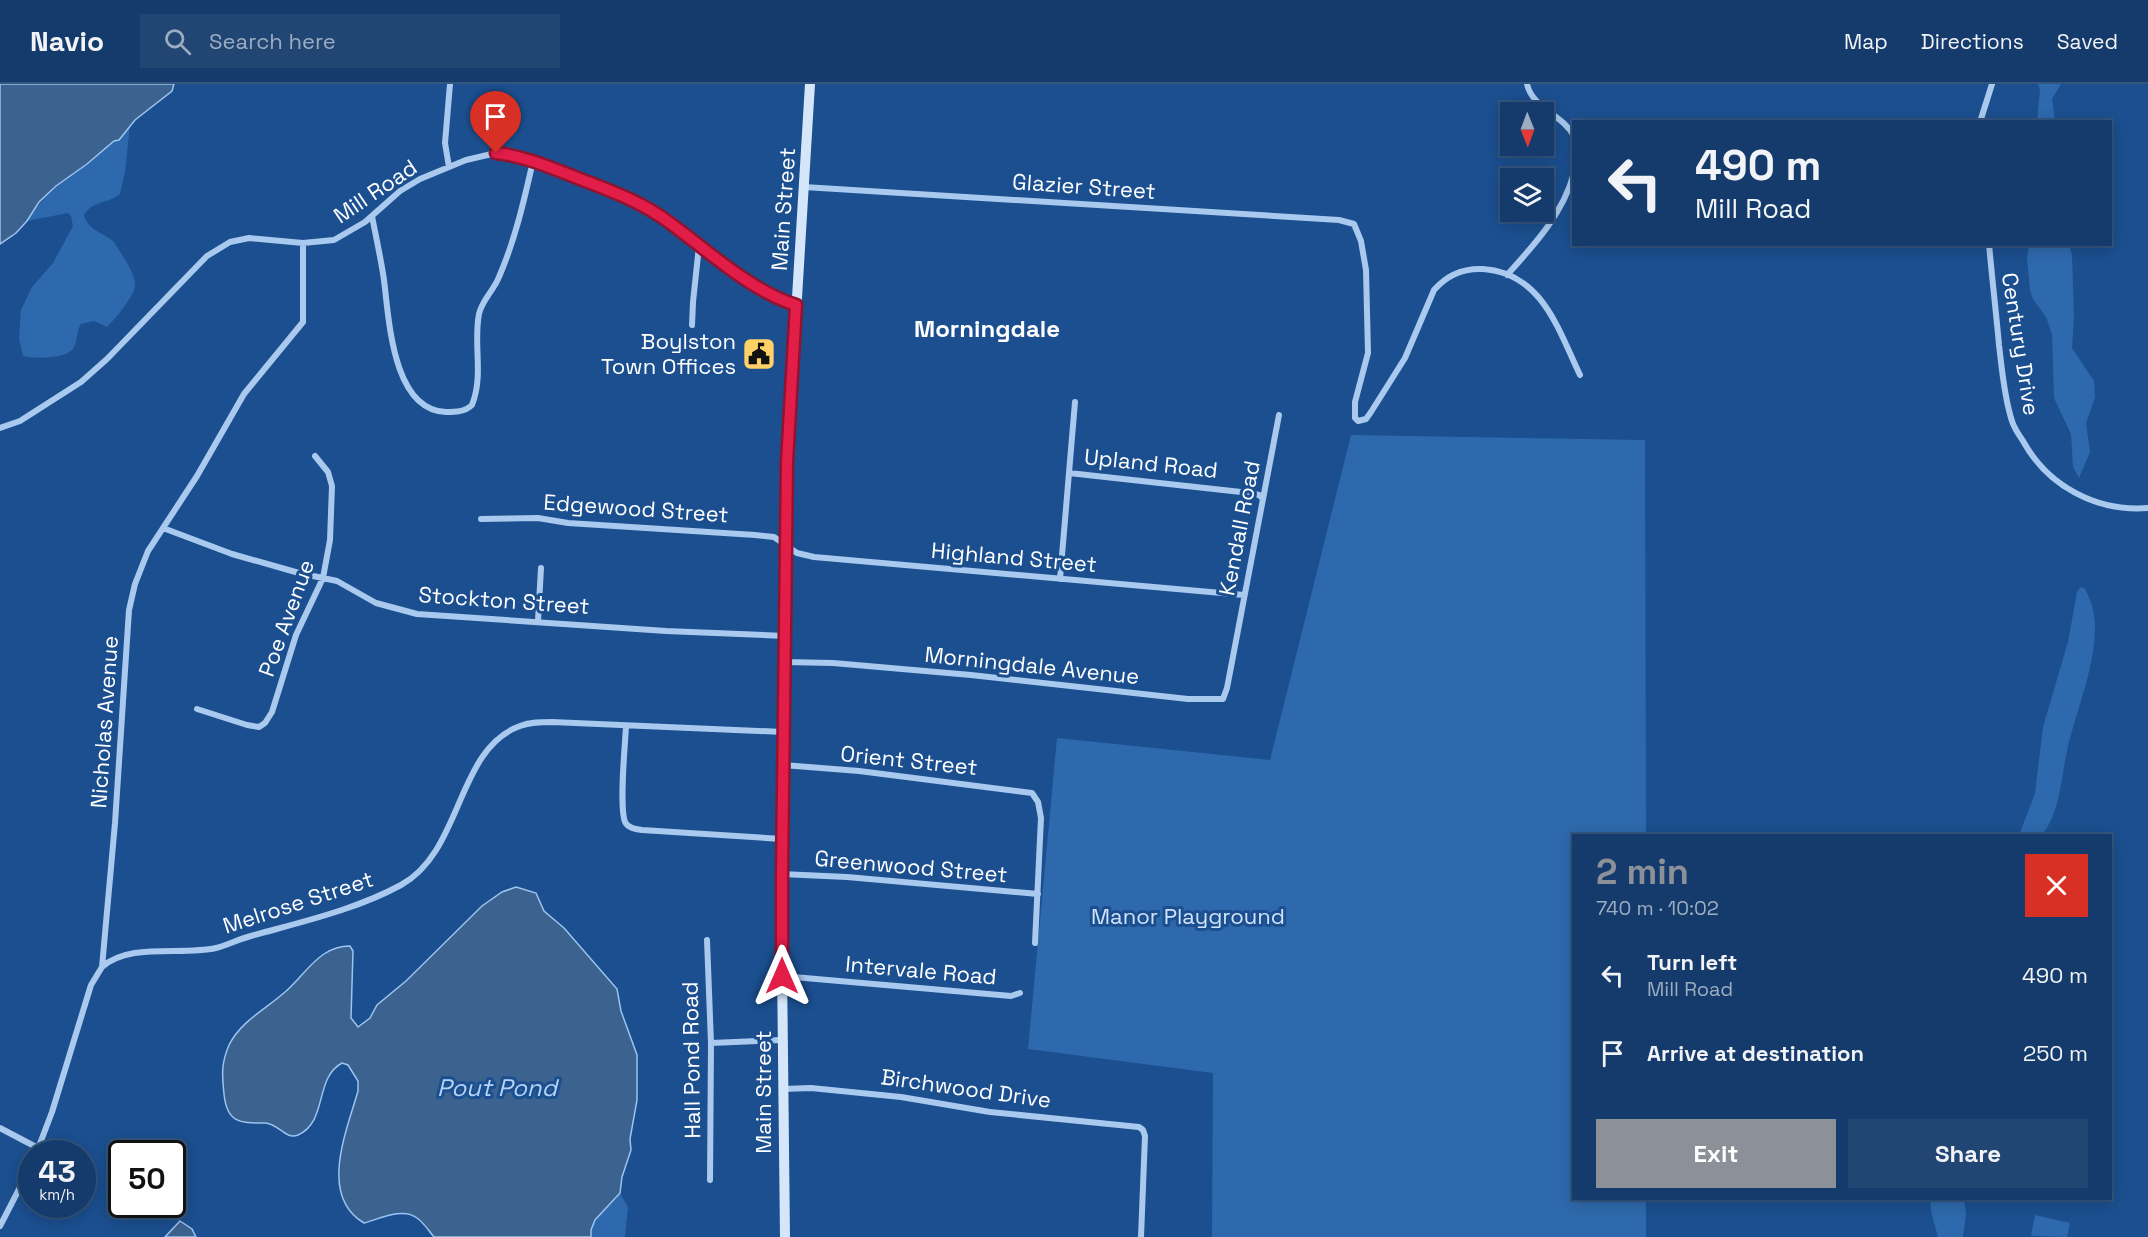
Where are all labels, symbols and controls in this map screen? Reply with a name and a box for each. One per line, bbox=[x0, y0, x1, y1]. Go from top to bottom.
search box bbox=[140, 14, 560, 68]
text: Navio bbox=[30, 23, 104, 59]
icon: search bbox=[161, 25, 194, 58]
text: Search here bbox=[209, 27, 336, 55]
text: Map bbox=[1844, 28, 1888, 55]
text: Directions bbox=[1921, 28, 2024, 55]
text: Saved bbox=[2057, 28, 2118, 55]
pin bbox=[470, 91, 521, 153]
icon: arrive bbox=[479, 100, 512, 133]
north arrow bbox=[1500, 102, 1554, 156]
map controls bbox=[1500, 102, 1554, 222]
text: 490 m bbox=[1695, 139, 1821, 192]
icon: left bbox=[1596, 144, 1674, 222]
street label: Main Street bbox=[765, 146, 801, 272]
street label: Mill Road bbox=[328, 153, 422, 229]
street label: Glazier Street bbox=[1011, 167, 1157, 205]
button: layers bbox=[1500, 168, 1554, 222]
text: Mill Road bbox=[1695, 191, 1811, 226]
street label: Century Drive bbox=[1996, 271, 2046, 417]
district label: Morningdale bbox=[914, 313, 1060, 344]
place label: Boylston Town Offices bbox=[601, 327, 736, 380]
public building icon: Boylston Town Offices bbox=[741, 336, 777, 372]
street label: Upland Road bbox=[1083, 442, 1219, 484]
street label: Kendall Road bbox=[1212, 458, 1266, 598]
street label: Edgewood Street bbox=[543, 488, 729, 528]
street label: Highland Street bbox=[930, 536, 1098, 578]
street label: Poe Avenue bbox=[252, 556, 320, 680]
street label: Stockton Street bbox=[417, 580, 591, 620]
street label: Nicholas Avenue bbox=[84, 635, 124, 809]
street label: Morningdale Avenue bbox=[923, 640, 1141, 690]
street label: Orient Street bbox=[839, 739, 979, 781]
street label: Greenwood Street bbox=[813, 844, 1009, 888]
text: 2 min bbox=[1596, 849, 1689, 895]
button: close bbox=[2025, 854, 2088, 917]
street label: Melrose Street bbox=[219, 865, 377, 939]
text: 740 m · 10:02 bbox=[1596, 895, 1719, 921]
park label: Manor Playground bbox=[1091, 902, 1285, 930]
position arrow bbox=[750, 944, 814, 1008]
text: Turn left bbox=[1647, 948, 1737, 976]
street label: Intervale Road bbox=[844, 949, 998, 991]
icon: left bbox=[1596, 959, 1629, 992]
text: 490 m bbox=[2022, 961, 2088, 989]
text: Mill Road bbox=[1647, 976, 1733, 1002]
street label: Hall Pond Road bbox=[676, 981, 706, 1139]
street label: Main Street bbox=[749, 1030, 777, 1154]
icon: arrive bbox=[1596, 1037, 1629, 1070]
text: Arrive at destination bbox=[1647, 1039, 1864, 1067]
text: 250 m bbox=[2023, 1039, 2088, 1067]
street label: Birchwood Drive bbox=[879, 1062, 1053, 1114]
water label: Pout Pond bbox=[437, 1072, 559, 1103]
button: Exit bbox=[1596, 1119, 1836, 1188]
button: Share bbox=[1848, 1119, 2088, 1188]
speed limit sign: 50 bbox=[108, 1140, 186, 1218]
text: 43 bbox=[38, 1152, 76, 1191]
text: km/h bbox=[39, 1185, 75, 1204]

